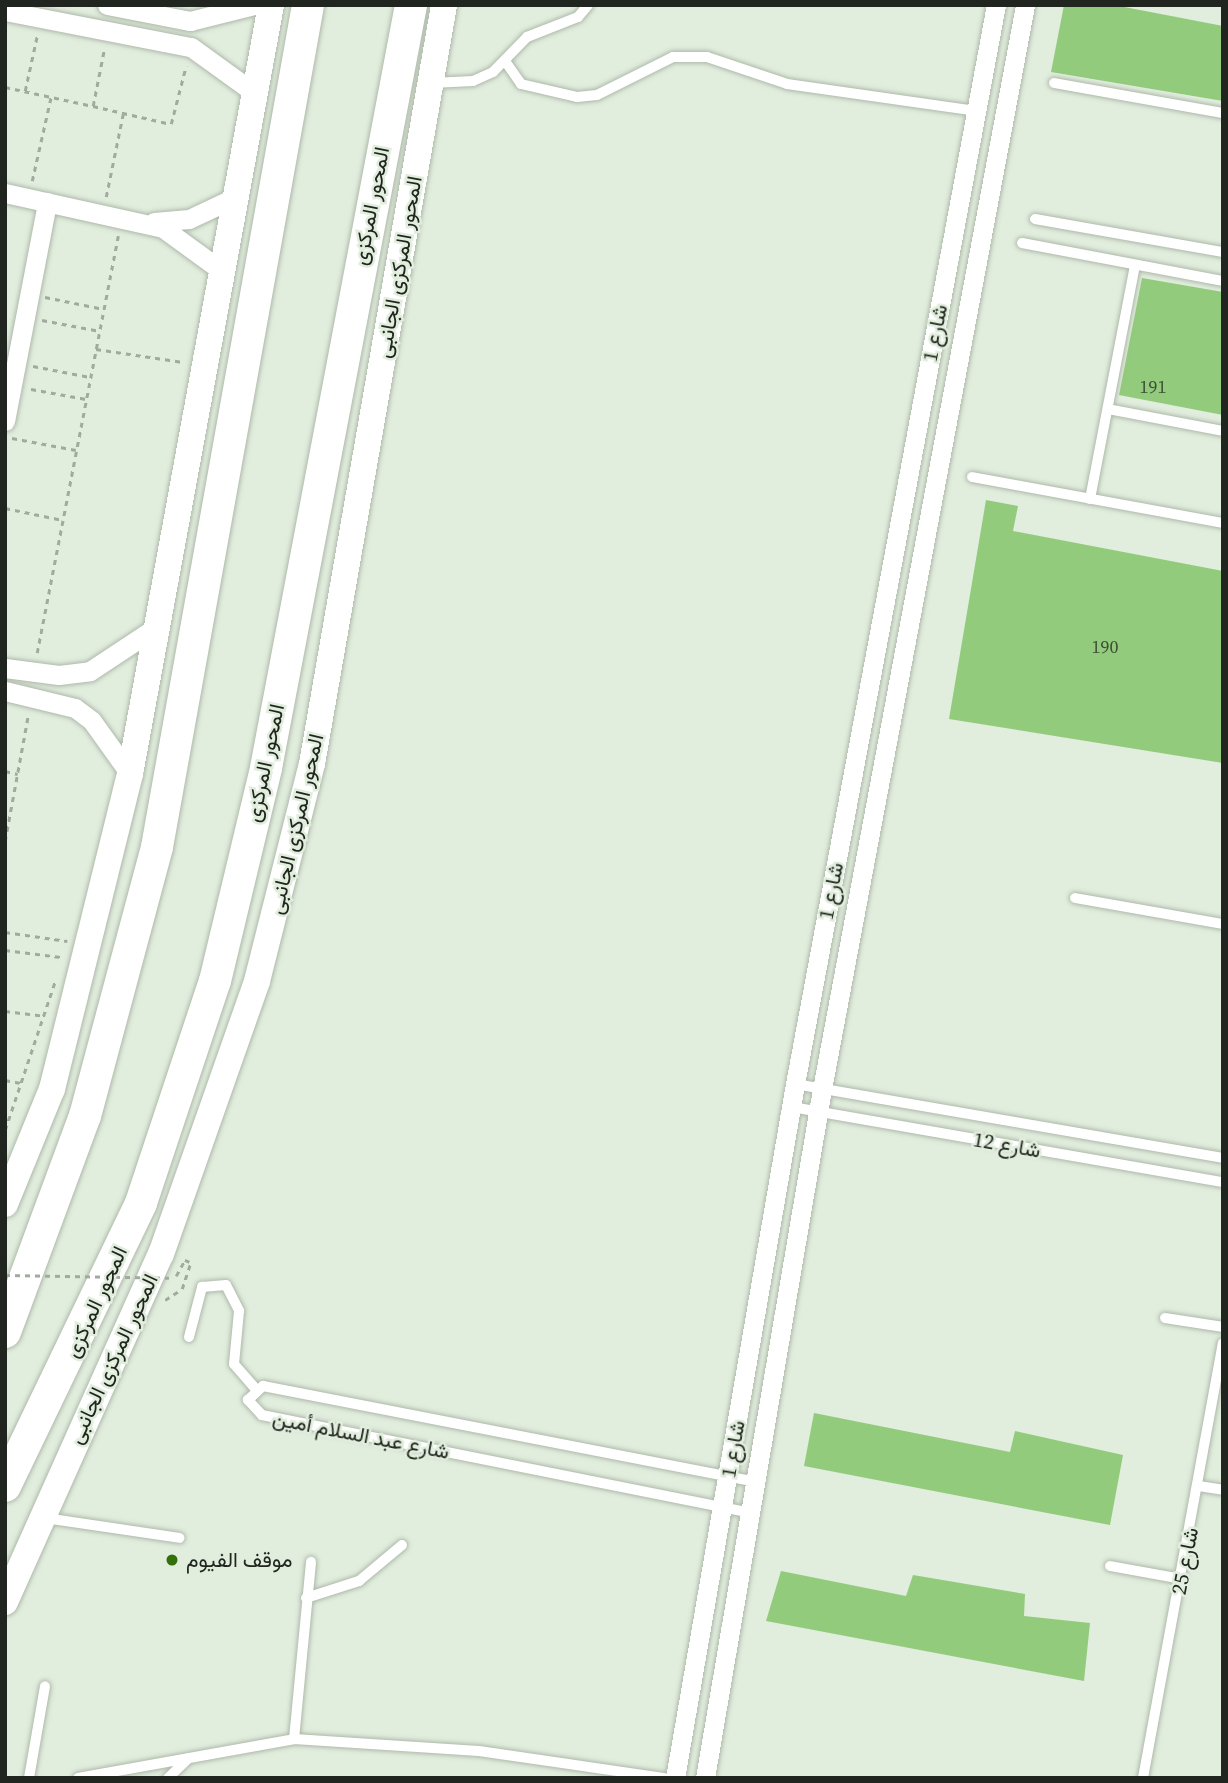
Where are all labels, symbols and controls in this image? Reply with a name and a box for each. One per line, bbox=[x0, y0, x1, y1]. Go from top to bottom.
street label: المحور المركزى bbox=[347, 145, 395, 267]
street label: المحور المركزى الجانبى bbox=[371, 174, 427, 360]
street label: شارع 1 bbox=[917, 302, 953, 364]
house number: 191 bbox=[1140, 376, 1166, 398]
house number: 190 bbox=[1092, 636, 1118, 658]
street label: المحور المركزى bbox=[240, 702, 290, 824]
street label: المحور المركزى الجانبى bbox=[263, 731, 329, 917]
street label: شارع 1 bbox=[813, 860, 849, 922]
street label: شارع 12 bbox=[971, 1127, 1043, 1163]
street label: المحور المركزى bbox=[59, 1242, 133, 1362]
street label: المحور المركزى الجانبى bbox=[63, 1270, 163, 1448]
street label: شارع عبد السلام أمين bbox=[270, 1405, 452, 1465]
street label: شارع 1 bbox=[716, 1418, 750, 1480]
street label: شارع 25 bbox=[1166, 1525, 1204, 1597]
place label: موقف الفيوم bbox=[186, 1547, 292, 1573]
marker: موقف الفيوم bbox=[164, 1552, 180, 1568]

